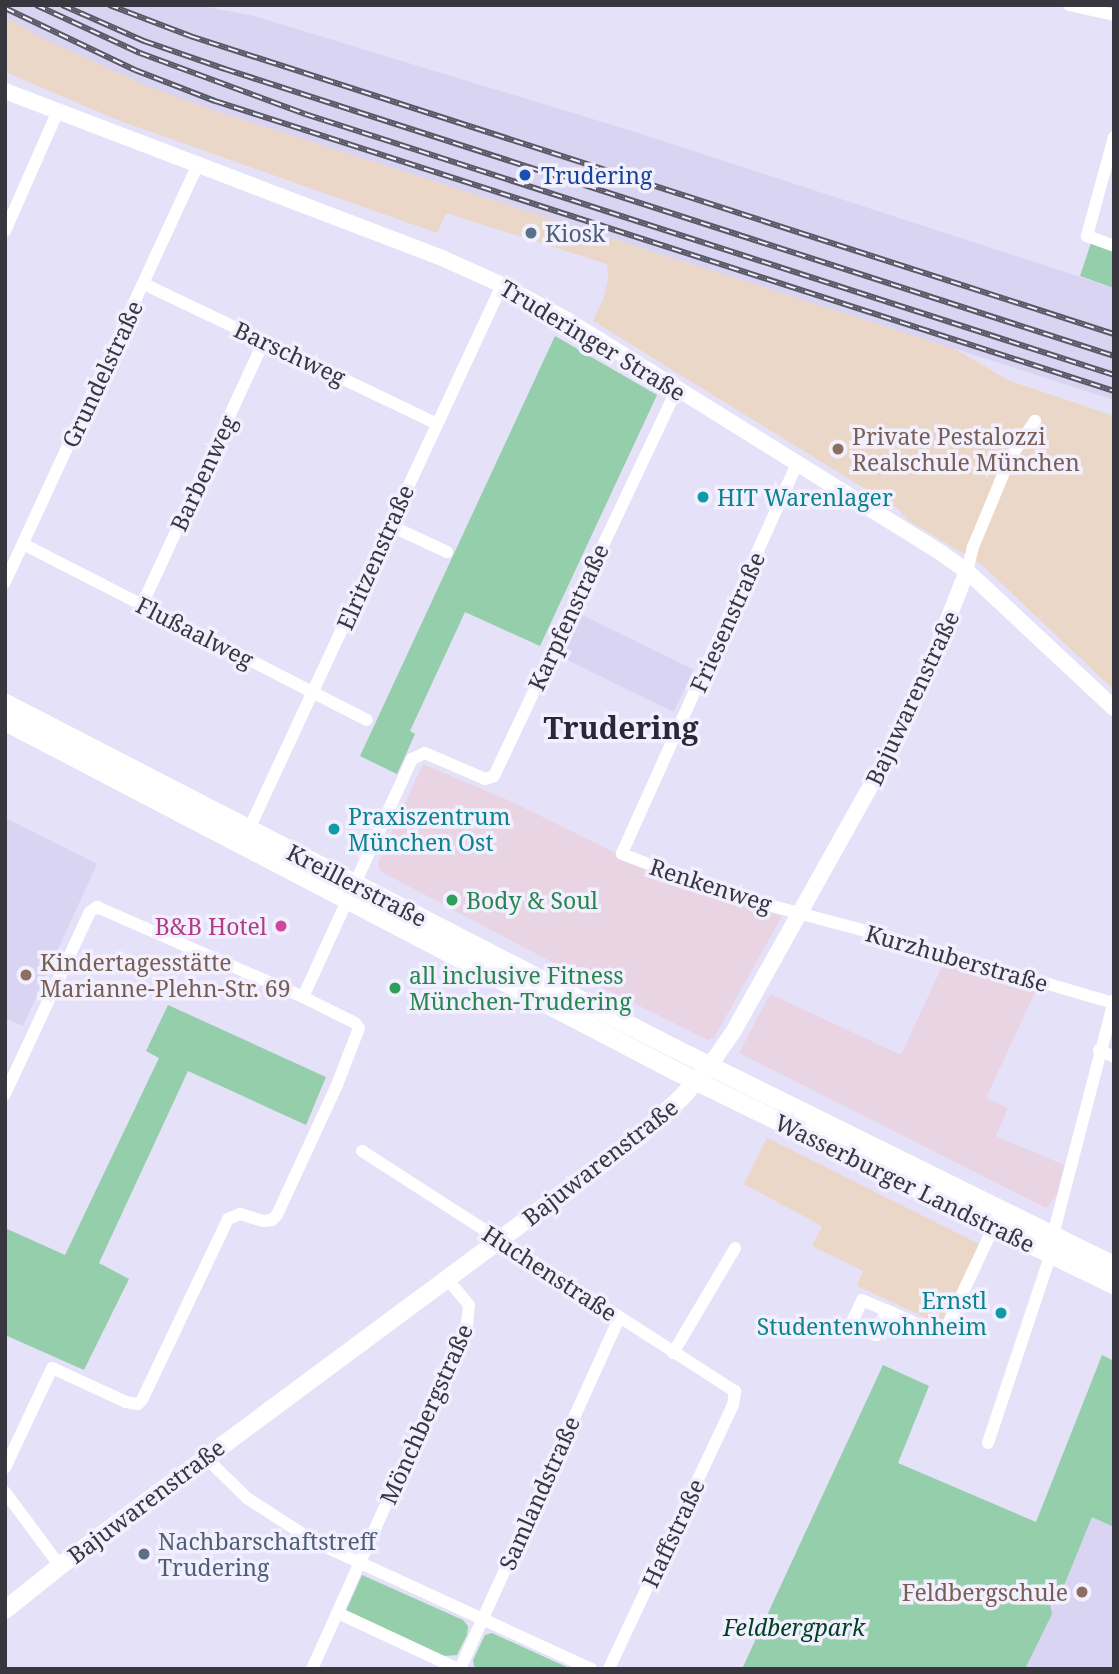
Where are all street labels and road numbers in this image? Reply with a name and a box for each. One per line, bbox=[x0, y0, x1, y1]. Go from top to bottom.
street label: Truderinger Straße bbox=[495, 274, 691, 406]
street label: Grundelstraße bbox=[56, 296, 148, 452]
street label: Barschweg bbox=[230, 315, 350, 391]
street label: Barbenweg bbox=[164, 411, 242, 535]
street label: Elritzenstraße bbox=[331, 480, 419, 634]
street label: Karpfenstraße bbox=[522, 539, 614, 695]
street label: Friesenstraße bbox=[684, 548, 770, 696]
street label: Flußaalweg bbox=[132, 591, 258, 673]
street label: Bajuwarenstraße bbox=[860, 606, 964, 790]
street label: Kreillerstraße bbox=[283, 838, 431, 932]
street label: Renkenweg bbox=[646, 852, 776, 918]
street label: Kurzhuberstraße bbox=[863, 919, 1051, 997]
street label: Bajuwarenstraße bbox=[517, 1093, 683, 1231]
street label: Wasserburger Landstraße bbox=[771, 1108, 1039, 1258]
street label: Huchenstraße bbox=[478, 1219, 622, 1327]
street label: Mönchbergstraße bbox=[374, 1320, 478, 1508]
street label: Samlandstraße bbox=[493, 1412, 585, 1574]
street label: Bajuwarenstraße bbox=[62, 1433, 230, 1569]
street label: Haffstraße bbox=[636, 1474, 710, 1592]

